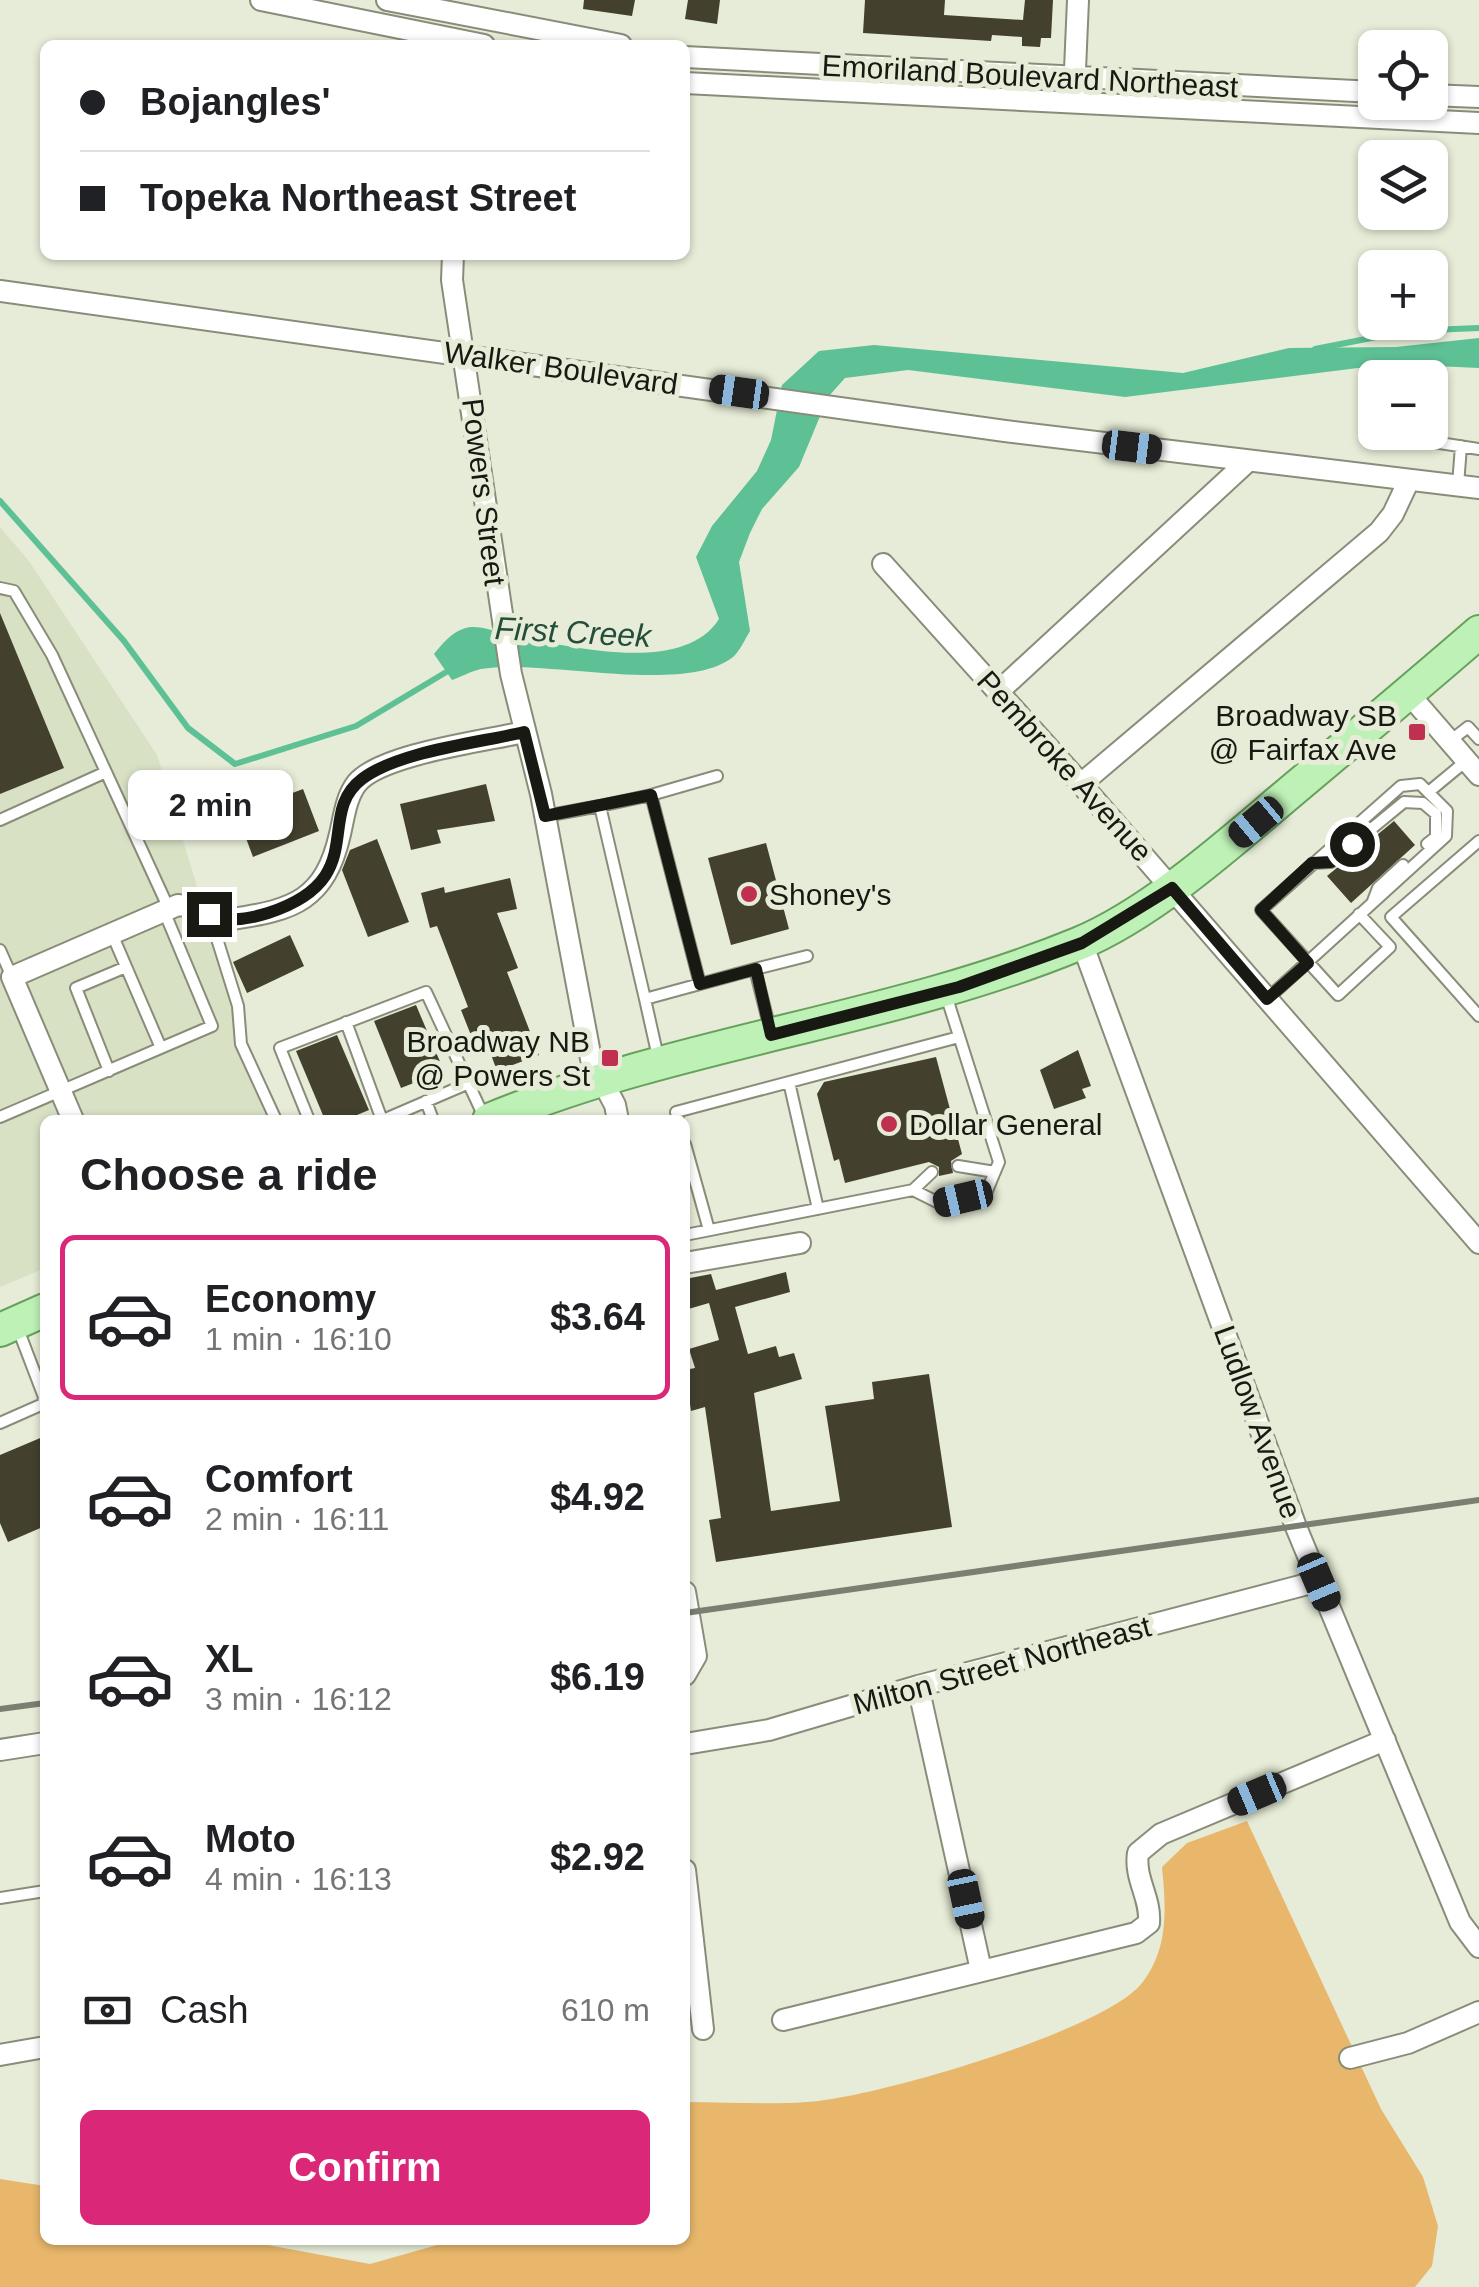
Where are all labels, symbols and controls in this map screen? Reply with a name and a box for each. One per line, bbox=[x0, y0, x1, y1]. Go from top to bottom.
map controls bbox=[1358, 30, 1448, 450]
button: locate bbox=[1358, 30, 1448, 120]
street label: Emoriland Boulevard Northeast bbox=[821, 49, 1240, 103]
text: Bojangles' bbox=[140, 81, 331, 123]
button: layers bbox=[1358, 140, 1448, 230]
text: Topeka Northeast Street bbox=[140, 177, 576, 219]
button: + bbox=[1358, 250, 1448, 340]
street label: Walker Boulevard bbox=[442, 335, 680, 401]
button: − bbox=[1358, 360, 1448, 450]
car bbox=[707, 373, 771, 411]
street label: Powers Street bbox=[456, 396, 512, 588]
car bbox=[1100, 428, 1164, 466]
water label: First Creek bbox=[494, 610, 654, 654]
street label: Pembroke Avenue bbox=[971, 664, 1159, 868]
place label: Broadway SB @ Fairfax Ave bbox=[1209, 699, 1397, 766]
marker: Broadway SB @ Fairfax Ave bbox=[1406, 721, 1428, 743]
callout: 2 min bbox=[126, 769, 292, 839]
text: 2 min bbox=[169, 787, 252, 823]
car bbox=[1223, 791, 1289, 853]
route start bbox=[1330, 822, 1375, 867]
place label: Shoney's bbox=[769, 878, 891, 911]
marker: Shoney's bbox=[738, 883, 760, 905]
route end bbox=[187, 892, 232, 937]
place label: Broadway NB @ Powers St bbox=[407, 1025, 591, 1092]
marker: Broadway NB @ Powers St bbox=[599, 1047, 621, 1069]
place label: Dollar General bbox=[909, 1108, 1102, 1141]
marker: Dollar General bbox=[878, 1113, 900, 1135]
text: Choose a ride bbox=[80, 1149, 378, 1200]
car bbox=[930, 1177, 996, 1219]
icon: car bbox=[85, 1273, 175, 1363]
text: Economy bbox=[205, 1278, 376, 1320]
text: $3.64 bbox=[550, 1296, 645, 1338]
text: 1 min · 16:10 bbox=[205, 1321, 392, 1357]
street label: Ludlow Avenue bbox=[1208, 1321, 1308, 1523]
icon: car bbox=[85, 1453, 175, 1543]
text: Comfort bbox=[205, 1458, 353, 1500]
text: $4.92 bbox=[550, 1476, 645, 1518]
text: 2 min · 16:11 bbox=[205, 1501, 389, 1537]
car bbox=[1293, 1549, 1345, 1615]
street label: Milton Street Northeast bbox=[850, 1609, 1155, 1721]
icon: car bbox=[85, 1633, 175, 1723]
text: XL bbox=[205, 1638, 254, 1680]
text: $6.19 bbox=[550, 1656, 645, 1698]
text: 3 min · 16:12 bbox=[205, 1681, 392, 1717]
car bbox=[1224, 1768, 1290, 1820]
icon: car bbox=[85, 1813, 175, 1903]
text: Moto bbox=[205, 1818, 296, 1860]
text: $2.92 bbox=[550, 1836, 645, 1878]
text: 4 min · 16:13 bbox=[205, 1861, 392, 1897]
car bbox=[945, 1867, 987, 1931]
icon: cash bbox=[80, 1983, 135, 2038]
text: Cash bbox=[160, 1989, 249, 2031]
text: 610 m bbox=[561, 1992, 650, 2028]
button: Confirm bbox=[80, 2110, 650, 2225]

